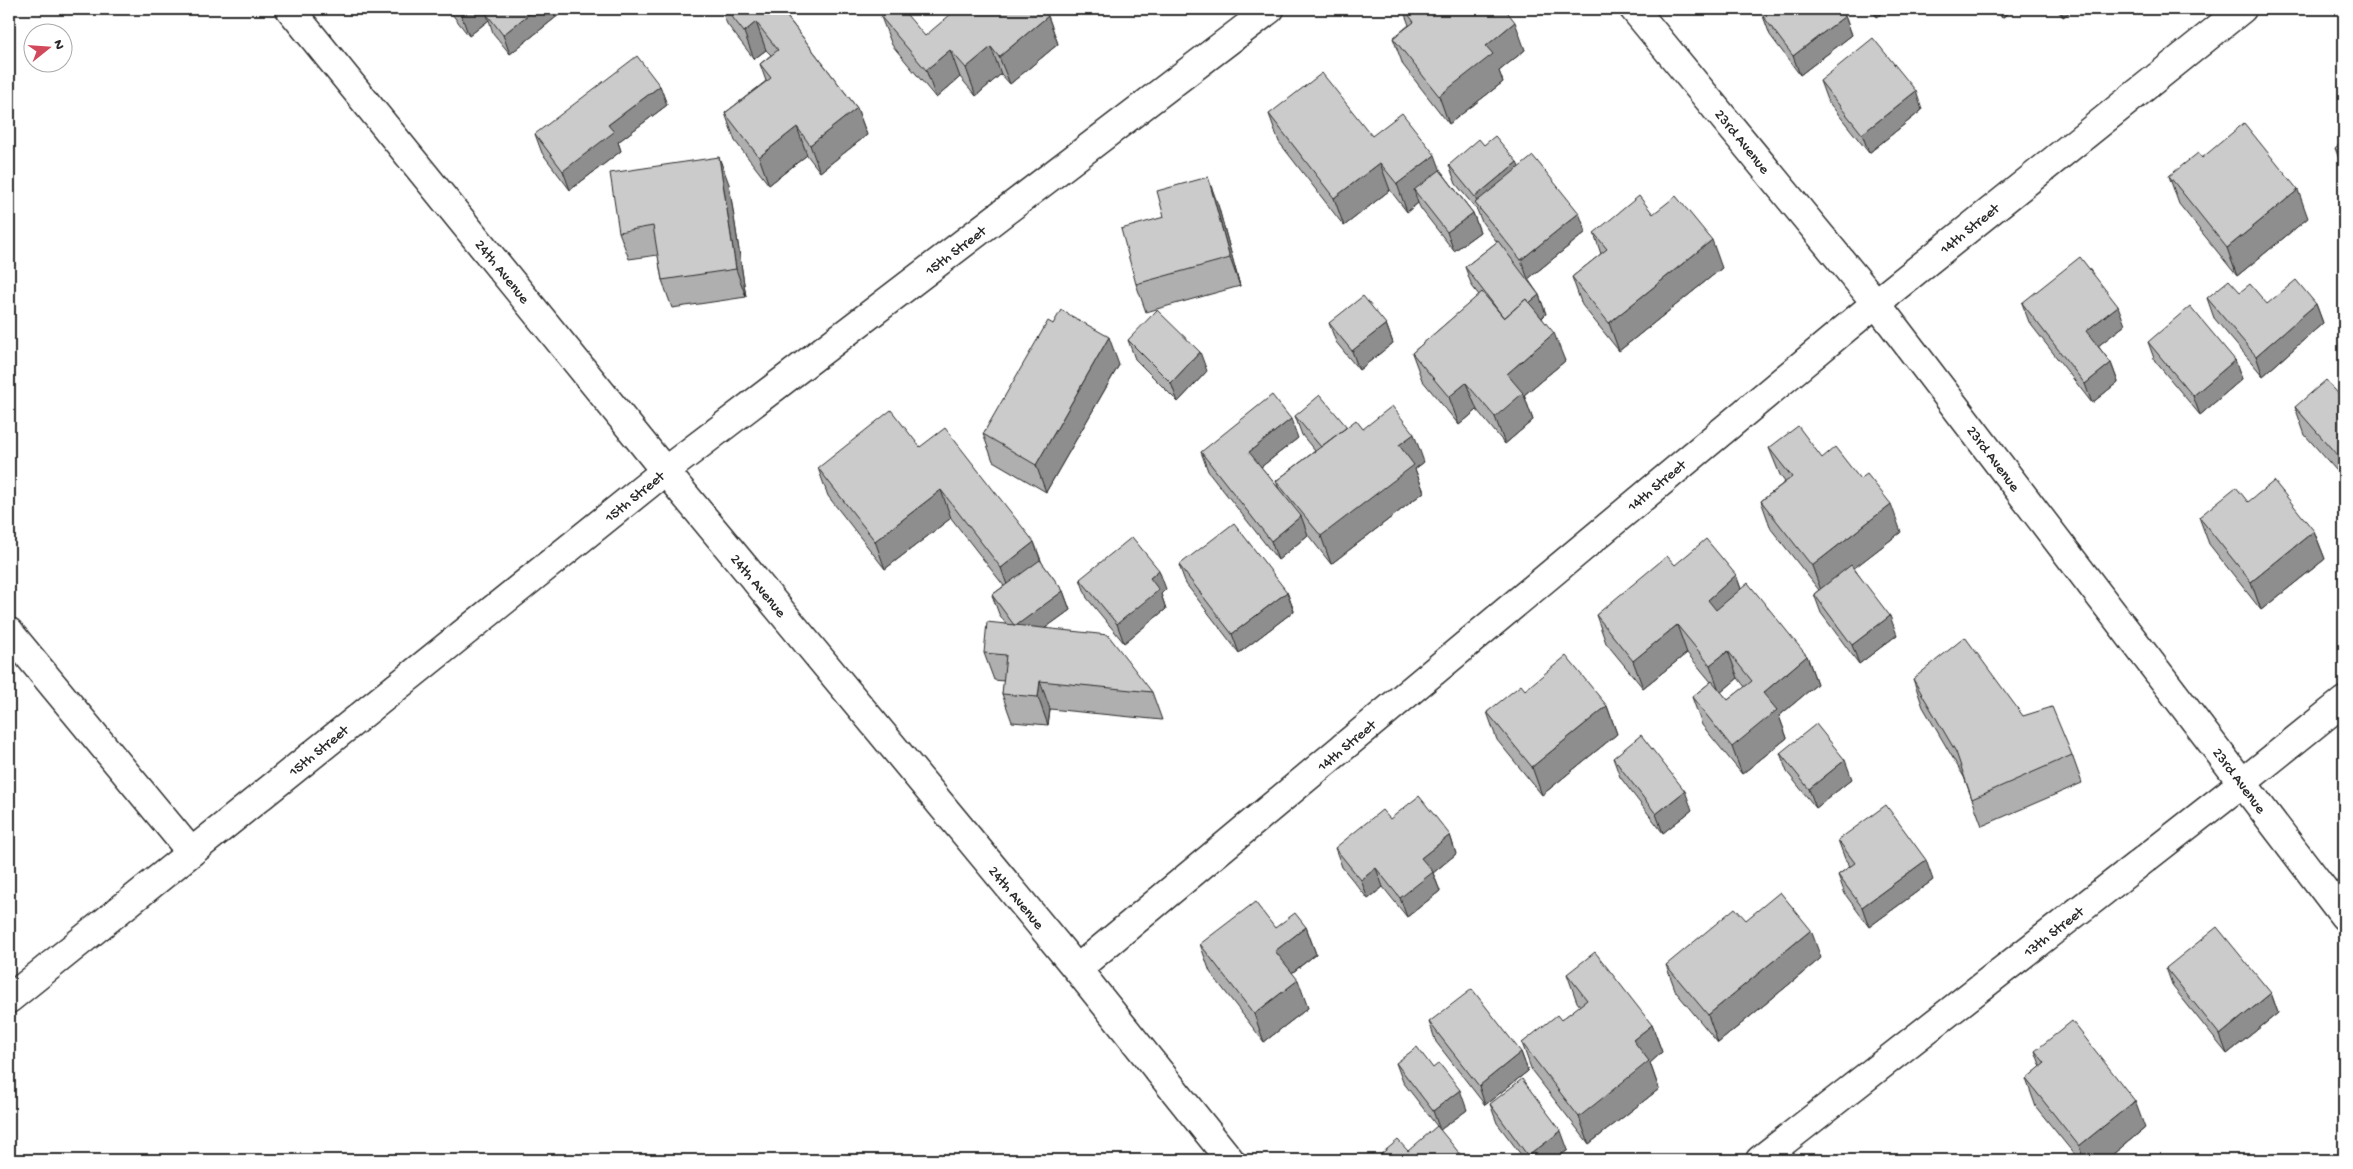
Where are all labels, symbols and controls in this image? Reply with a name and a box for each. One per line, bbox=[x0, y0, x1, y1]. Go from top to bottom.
north arrow bbox=[22, 22, 72, 72]
text: N bbox=[49, 38, 68, 52]
street label: 23rd Avenue bbox=[1710, 106, 1773, 178]
street label: 14th Street bbox=[1936, 199, 2005, 259]
street label: 15th Street bbox=[921, 222, 992, 281]
street label: 24th Avenue bbox=[470, 237, 533, 308]
street label: 23rd Avenue bbox=[1962, 423, 2023, 496]
street label: 14th Street bbox=[1624, 456, 1692, 517]
street label: 15th Street bbox=[601, 467, 670, 528]
street label: 24th Avenue bbox=[726, 551, 789, 622]
street label: 14th Street bbox=[1314, 716, 1382, 777]
street label: 15th Street bbox=[285, 721, 354, 782]
street label: 23rd Avenue bbox=[2208, 745, 2269, 818]
street label: 24th Avenue bbox=[984, 863, 1047, 934]
street label: 13th Street bbox=[2020, 902, 2089, 962]

